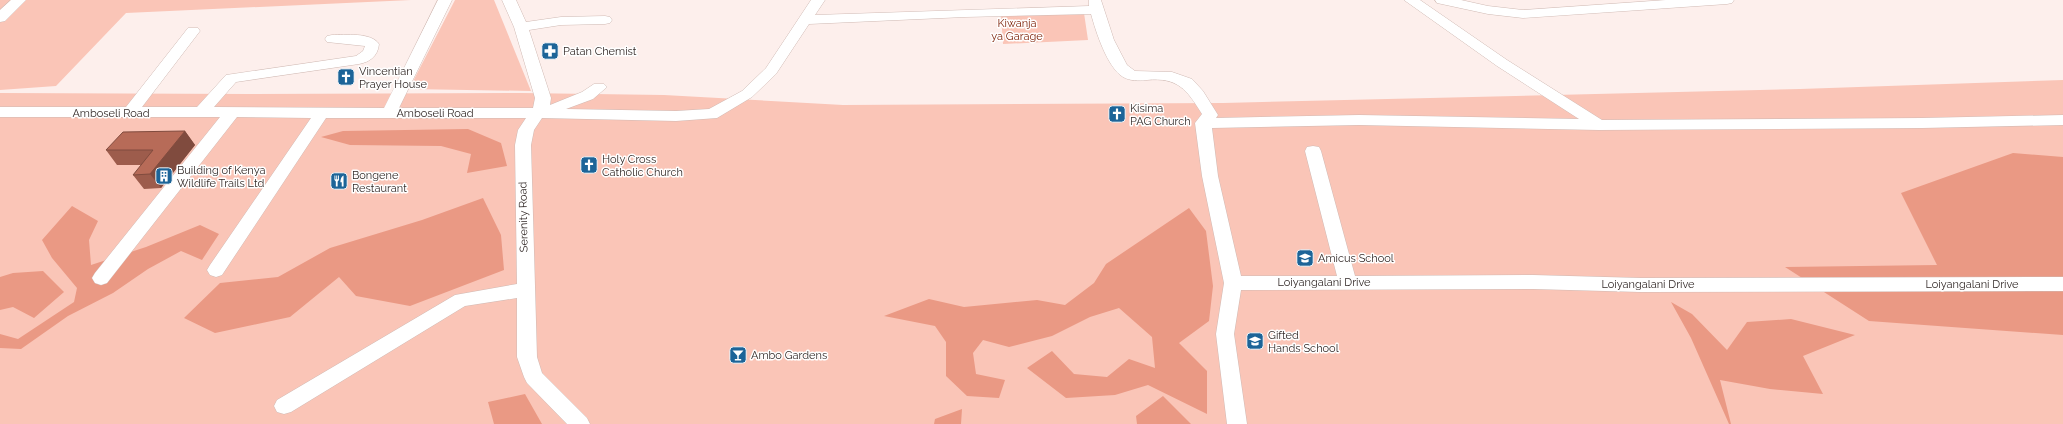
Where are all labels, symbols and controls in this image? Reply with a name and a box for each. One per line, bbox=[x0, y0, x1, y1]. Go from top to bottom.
park label: Kiwanja ya Garage bbox=[991, 17, 1043, 43]
pharmacy icon: Patan Chemist bbox=[540, 41, 560, 61]
place label: Patan Chemist bbox=[563, 45, 637, 58]
place label: Vincentian Prayer House bbox=[359, 65, 428, 91]
church icon: Vincentian Prayer House bbox=[336, 67, 356, 87]
place label: Kisima PAG Church bbox=[1130, 102, 1191, 128]
church icon: Kisima PAG Church bbox=[1107, 104, 1127, 124]
street label: Amboseli Road bbox=[72, 107, 150, 120]
street label: Amboseli Road bbox=[396, 107, 474, 120]
place label: Holy Cross Catholic Church bbox=[602, 153, 683, 179]
church icon: Holy Cross Catholic Church bbox=[579, 155, 599, 175]
place label: Building of Kenya Wildlife Trails Ltd bbox=[177, 164, 265, 190]
building icon: Building of Kenya Wildlife Trails Ltd bbox=[154, 166, 174, 186]
place label: Bongene Restaurant bbox=[352, 169, 407, 195]
restaurant icon: Bongene Restaurant bbox=[329, 171, 349, 191]
street label: Serenity Road bbox=[516, 181, 531, 252]
school or university icon: Amicus School bbox=[1295, 248, 1315, 268]
place label: Amicus School bbox=[1318, 252, 1394, 265]
street label: Loiyangalani Drive bbox=[1277, 276, 1371, 289]
street label: Loiyangalani Drive bbox=[1601, 278, 1695, 291]
street label: Loiyangalani Drive bbox=[1925, 278, 2019, 291]
place label: Gifted Hands School bbox=[1268, 329, 1339, 355]
school or university icon: Gifted Hands School bbox=[1245, 331, 1265, 351]
bar icon: Ambo Gardens bbox=[728, 345, 748, 365]
place label: Ambo Gardens bbox=[751, 349, 827, 362]

